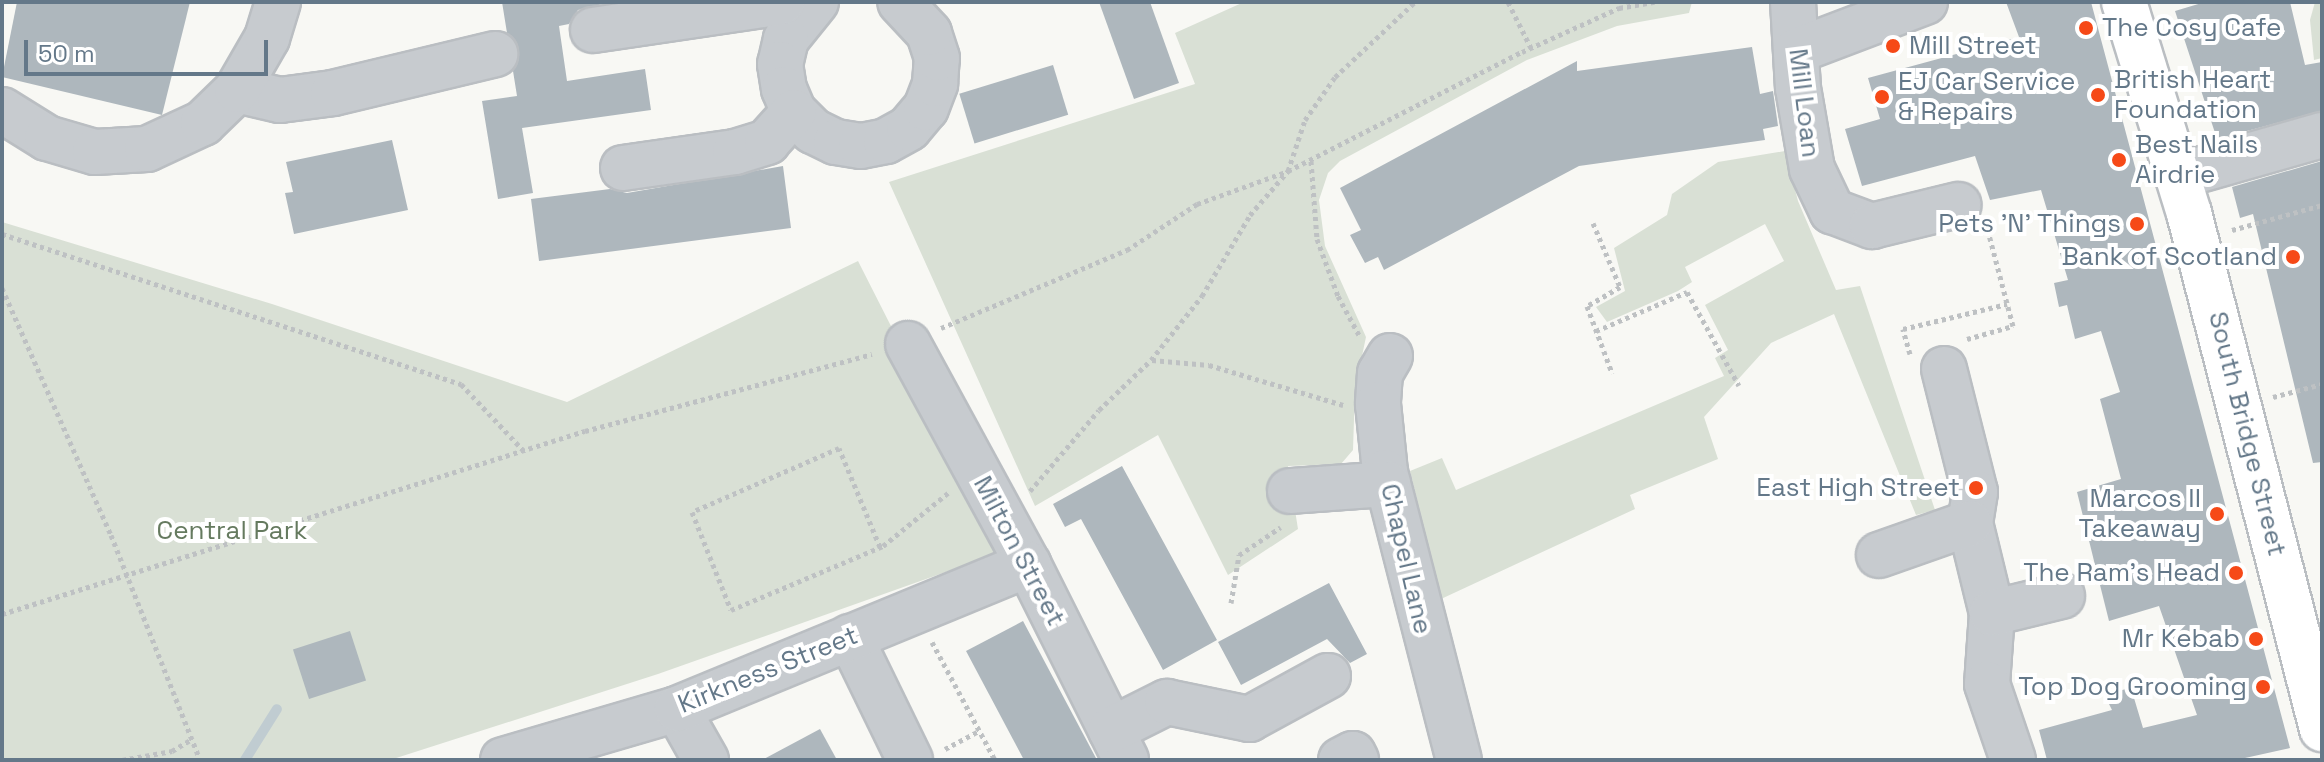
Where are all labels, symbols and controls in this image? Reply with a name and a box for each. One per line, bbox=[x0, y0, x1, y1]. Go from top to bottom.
place label: The Cosy Cafe bbox=[2102, 12, 2281, 44]
marker: The Cosy Cafe bbox=[2077, 19, 2095, 37]
scale bar bbox=[28, 24, 272, 74]
place label: Mill Street bbox=[1909, 30, 2037, 62]
marker: Mill Street bbox=[1884, 37, 1902, 55]
text: 50 m bbox=[38, 38, 95, 69]
street label: Mill Loan bbox=[1782, 47, 1826, 159]
place label: British Heart Foundation bbox=[2114, 64, 2271, 126]
place label: EJ Car Service & Repairs bbox=[1898, 66, 2075, 128]
marker: British Heart Foundation bbox=[2089, 86, 2107, 104]
marker: EJ Car Service & Repairs bbox=[1873, 88, 1891, 106]
place label: Best Nails Airdrie bbox=[2135, 129, 2258, 190]
marker: Best Nails Airdrie bbox=[2110, 151, 2128, 169]
place label: Pets 'N' Things bbox=[1938, 208, 2121, 240]
marker: Pets 'N' Things bbox=[2128, 215, 2146, 233]
place label: Bank of Scotland bbox=[2062, 241, 2277, 273]
marker: Bank of Scotland bbox=[2284, 248, 2302, 266]
street label: South Bridge Street bbox=[2202, 309, 2292, 559]
street label: Milton Street bbox=[967, 471, 1071, 631]
place label: East High Street bbox=[1756, 472, 1960, 504]
marker: East High Street bbox=[1967, 479, 1985, 497]
street label: Chapel Lane bbox=[1374, 481, 1438, 637]
place label: Marcos II Takeaway bbox=[2079, 483, 2201, 544]
marker: Marcos II Takeaway bbox=[2208, 505, 2226, 523]
park label: Central Park bbox=[156, 515, 308, 547]
place label: The Ram's Head bbox=[2023, 557, 2220, 589]
marker: The Ram's Head bbox=[2227, 564, 2245, 582]
street label: Kirkness Street bbox=[674, 620, 862, 720]
place label: Mr Kebab bbox=[2122, 623, 2240, 655]
marker: Mr Kebab bbox=[2247, 630, 2265, 648]
place label: Top Dog Grooming bbox=[2018, 671, 2247, 703]
marker: Top Dog Grooming bbox=[2254, 678, 2272, 696]

